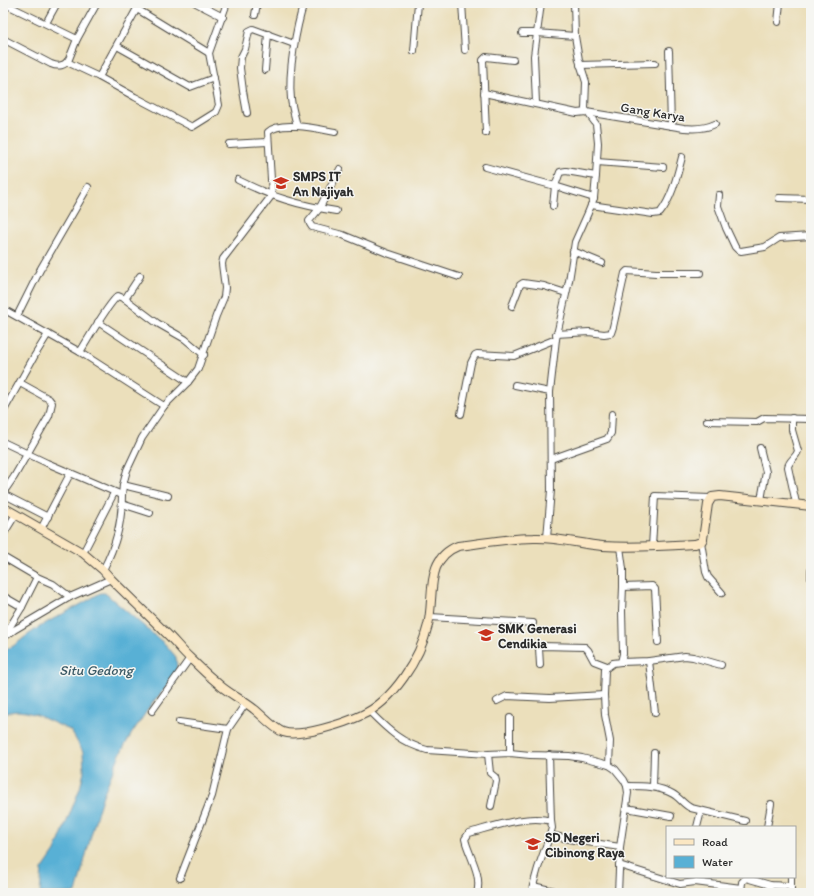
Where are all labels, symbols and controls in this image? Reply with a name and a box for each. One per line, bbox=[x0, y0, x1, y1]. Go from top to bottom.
street label: Gang Karya bbox=[620, 99, 687, 125]
place label: SMPS IT An Najiyah bbox=[292, 169, 355, 200]
school or university icon: SMPS IT An Najiyah bbox=[272, 174, 290, 192]
place label: SMK Generasi Cendikia bbox=[498, 621, 577, 651]
school or university icon: SMK Generasi Cendikia bbox=[477, 626, 495, 644]
water label: Situ Gedong bbox=[59, 662, 135, 679]
legend bbox=[666, 826, 796, 878]
place label: SD Negeri Cibinong Raya bbox=[545, 830, 625, 861]
school or university icon: SD Negeri Cibinong Raya bbox=[524, 835, 542, 853]
text: Road bbox=[702, 835, 728, 849]
text: Water bbox=[702, 855, 733, 869]

